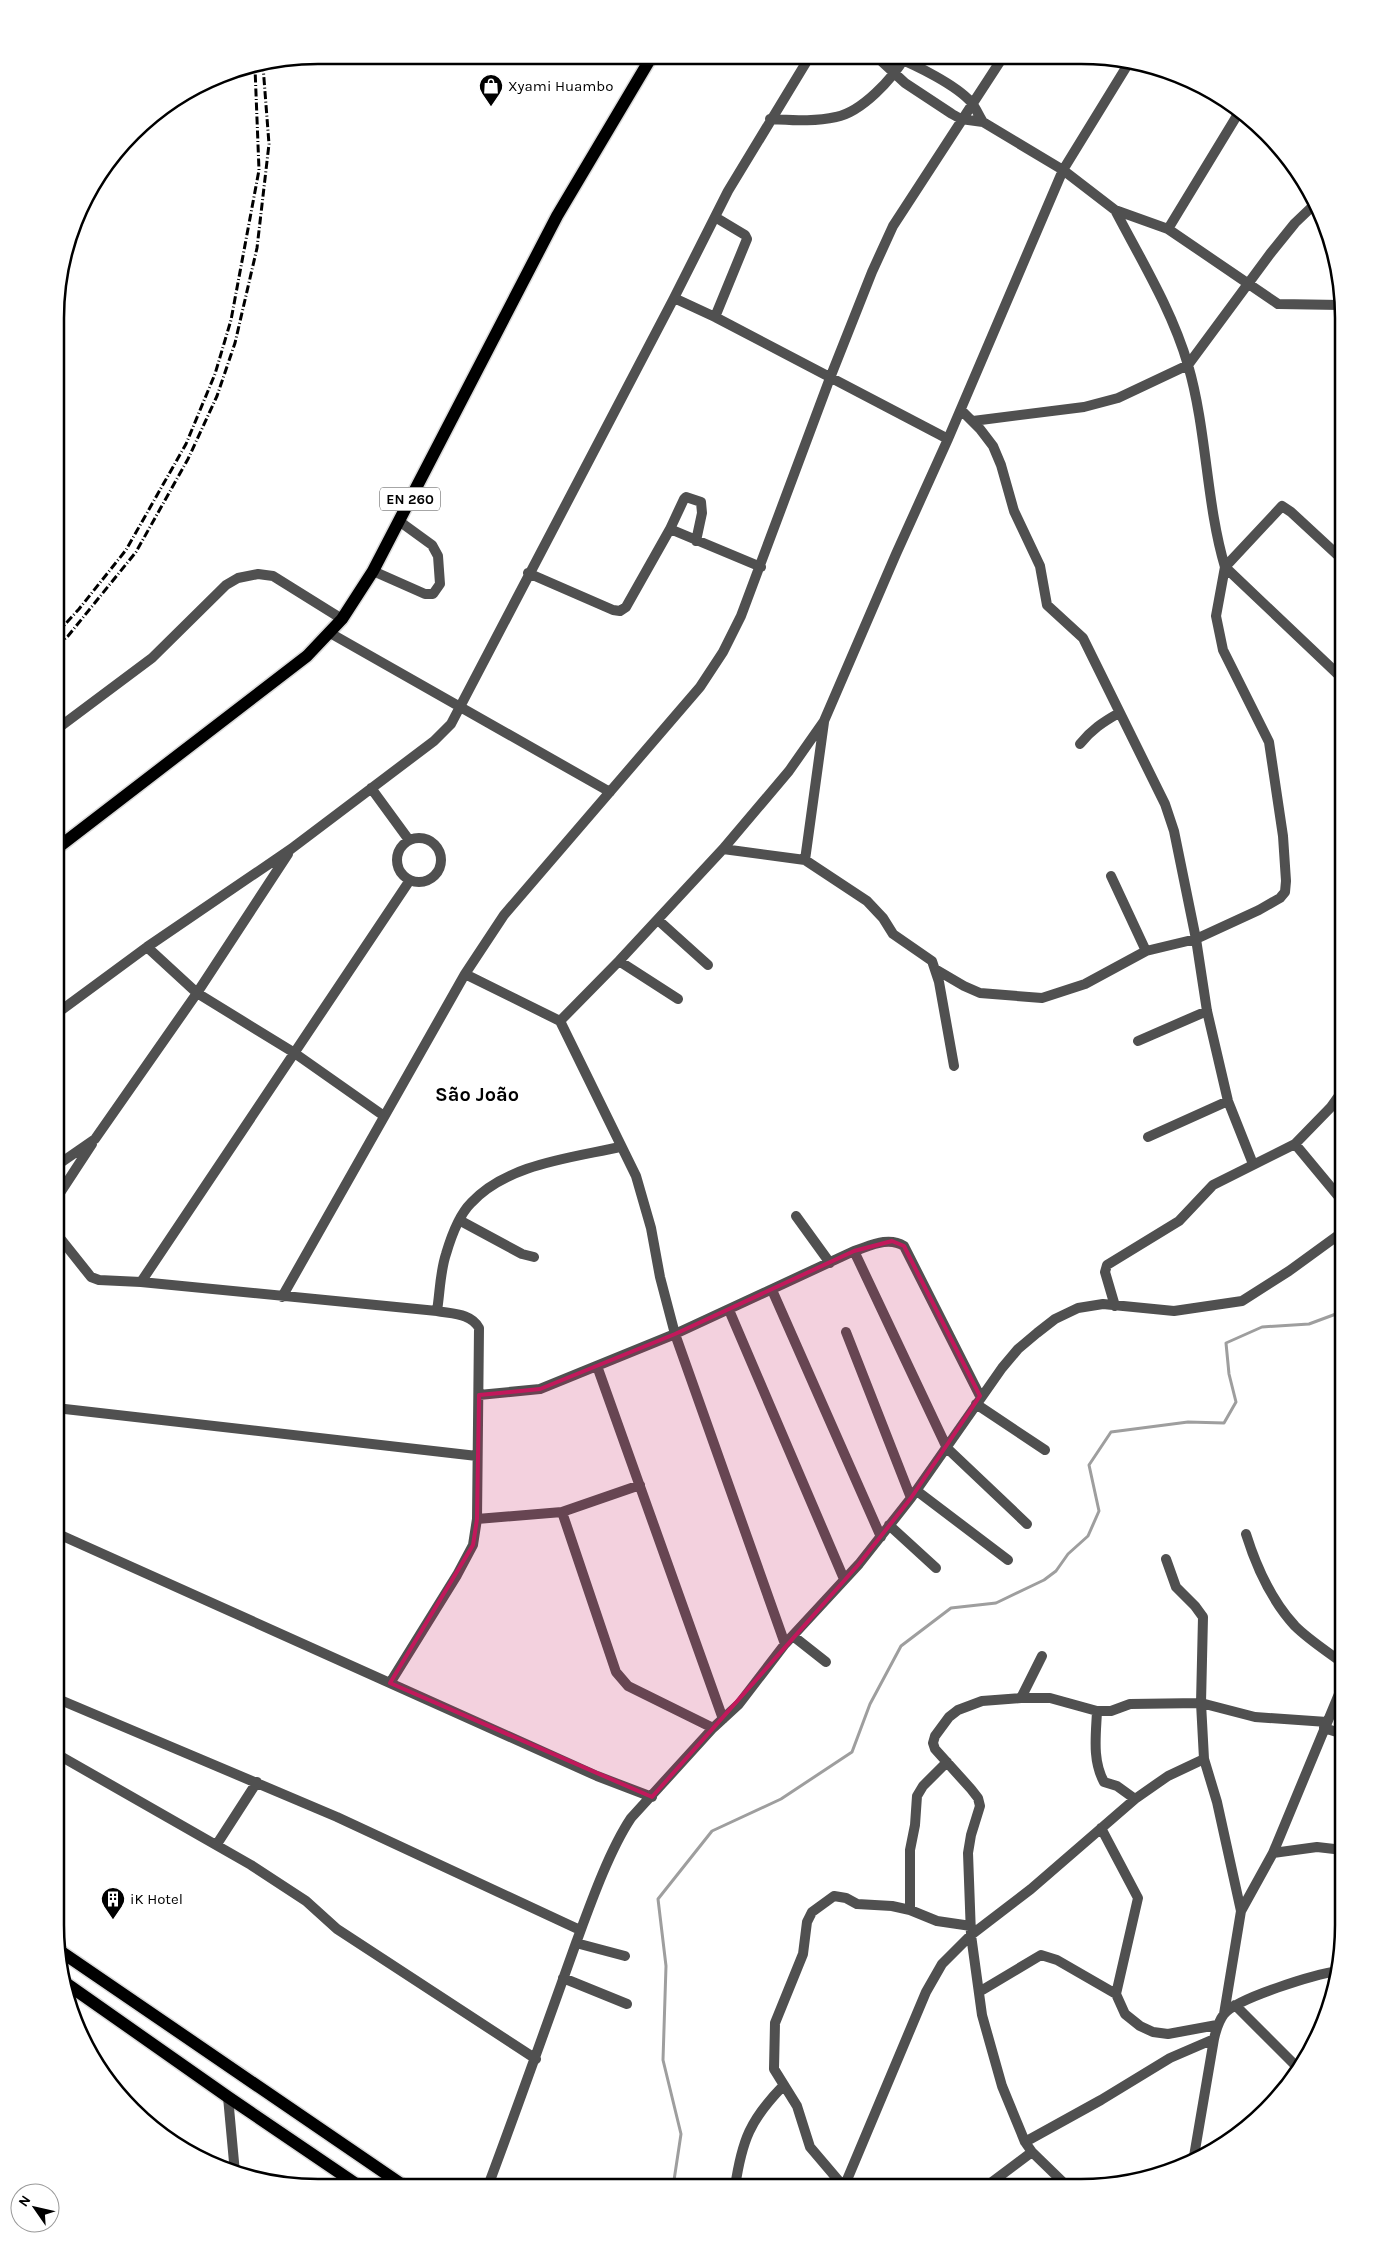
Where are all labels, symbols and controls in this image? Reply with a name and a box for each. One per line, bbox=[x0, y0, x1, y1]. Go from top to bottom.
shop icon: Xyami Huambo bbox=[478, 73, 504, 107]
place label: Xyami Huambo bbox=[508, 77, 613, 95]
road number: EN 260 bbox=[380, 488, 440, 510]
district label: São João bbox=[435, 1083, 519, 1106]
building icon: iK Hotel bbox=[100, 1886, 126, 1920]
place label: iK Hotel bbox=[130, 1890, 183, 1908]
north arrow bbox=[10, 2183, 60, 2233]
text: N bbox=[15, 2192, 34, 2210]

